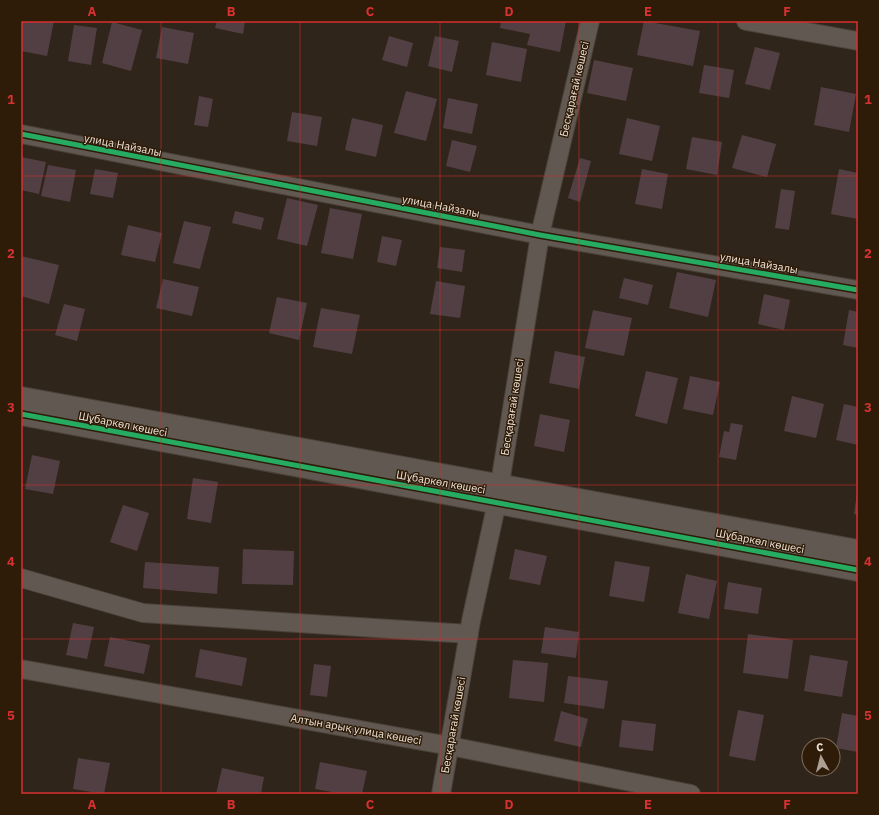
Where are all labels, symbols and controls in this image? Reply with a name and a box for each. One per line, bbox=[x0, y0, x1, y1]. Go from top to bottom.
text: A bbox=[88, 3, 97, 20]
text: B bbox=[227, 3, 236, 20]
text: C bbox=[366, 3, 375, 20]
text: D bbox=[504, 3, 514, 20]
text: E bbox=[644, 3, 652, 20]
text: F bbox=[783, 3, 791, 20]
street label: Бесқарағай көшесі bbox=[556, 40, 592, 138]
text: 1 bbox=[7, 91, 15, 108]
text: 1 bbox=[864, 91, 872, 108]
street label: улица Найзалы bbox=[83, 131, 163, 159]
street label: улица Найзалы bbox=[401, 192, 481, 220]
text: 2 bbox=[7, 245, 15, 262]
text: 2 bbox=[864, 245, 872, 262]
street label: улица Найзалы bbox=[719, 249, 799, 277]
street label: Бесқарағай көшесі bbox=[497, 358, 527, 456]
text: 3 bbox=[7, 399, 15, 416]
text: 3 bbox=[864, 399, 872, 416]
street label: Шұбаркөл көшесі bbox=[77, 409, 169, 439]
street label: Шұбаркөл көшесі bbox=[395, 467, 487, 497]
street label: Шұбаркөл көшесі bbox=[714, 526, 806, 556]
text: 4 bbox=[7, 553, 15, 570]
text: 4 bbox=[864, 553, 872, 570]
street label: Бесқарағай көшесі bbox=[438, 676, 468, 774]
text: 5 bbox=[7, 707, 15, 724]
text: 5 bbox=[864, 707, 872, 724]
street label: Алтын арық улица көшесі bbox=[289, 711, 423, 747]
north arrow bbox=[801, 737, 841, 777]
text: С bbox=[815, 740, 824, 754]
text: A bbox=[88, 796, 97, 813]
text: B bbox=[227, 796, 236, 813]
text: C bbox=[366, 796, 375, 813]
text: D bbox=[504, 796, 514, 813]
text: E bbox=[644, 796, 652, 813]
text: F bbox=[783, 796, 791, 813]

